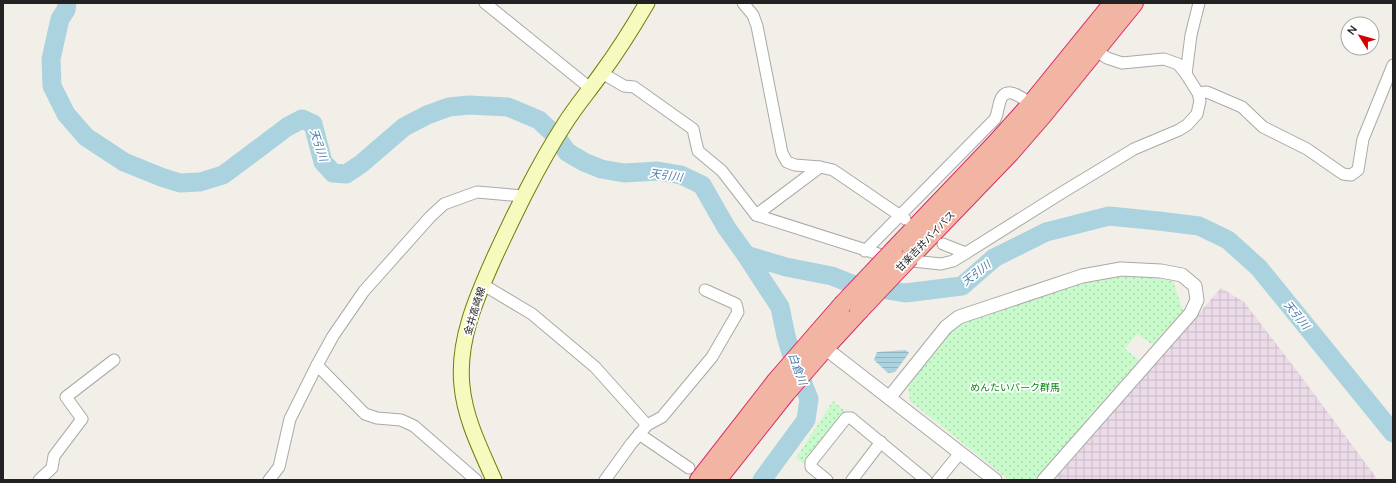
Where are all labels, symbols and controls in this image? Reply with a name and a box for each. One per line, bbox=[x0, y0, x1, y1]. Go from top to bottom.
north arrow bbox=[1340, 16, 1380, 56]
text: N bbox=[1344, 22, 1361, 38]
water label: 天引川 bbox=[306, 127, 331, 164]
water label: 天引川 bbox=[649, 166, 684, 185]
street label: 甘楽吉井バイパス bbox=[893, 208, 958, 275]
water label: 天引川 bbox=[959, 257, 995, 289]
street label: 金井高崎線 bbox=[461, 285, 489, 337]
water label: 天引川 bbox=[1280, 298, 1313, 334]
water label: 白倉川 bbox=[785, 351, 811, 388]
park label: めんたいパーク群馬 bbox=[970, 381, 1060, 395]

